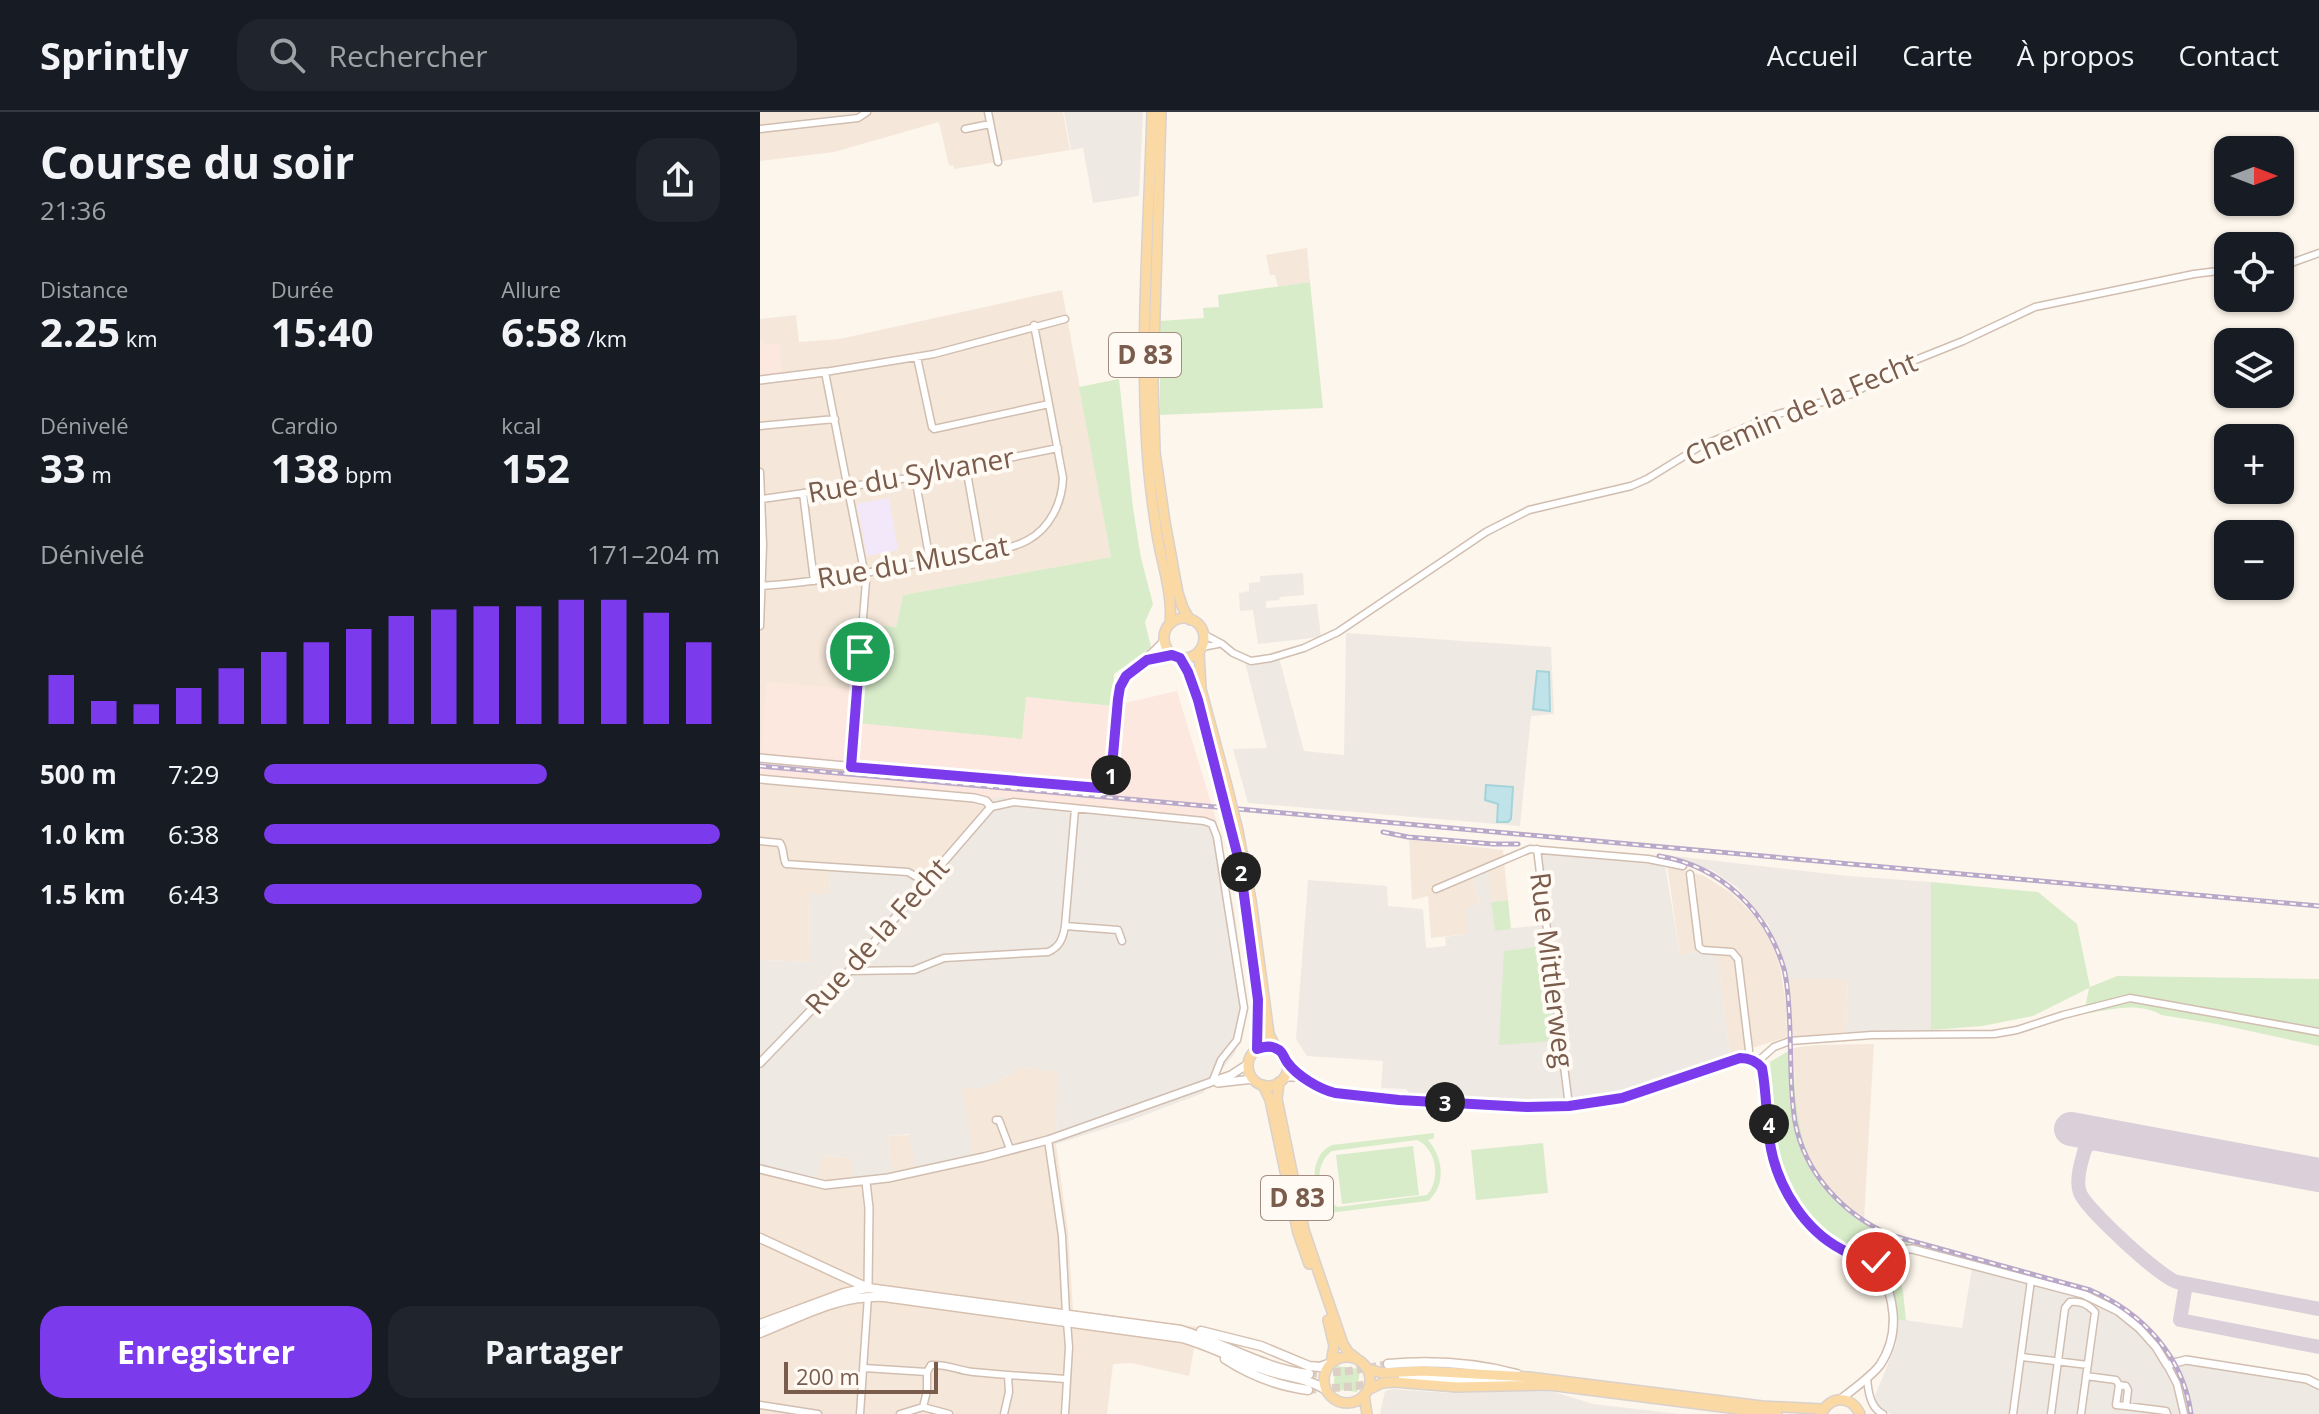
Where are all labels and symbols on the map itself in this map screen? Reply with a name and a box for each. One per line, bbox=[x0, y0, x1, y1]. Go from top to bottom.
north arrow bbox=[2214, 136, 2294, 216]
road number: D 83 bbox=[1109, 333, 1181, 377]
street label: Chemin de la Fecht bbox=[1679, 342, 1923, 474]
street label: Rue du Sylvaner bbox=[804, 437, 1018, 511]
street label: Rue du Muscat bbox=[814, 525, 1012, 597]
pin bbox=[826, 618, 894, 686]
pin: 1 bbox=[1091, 755, 1131, 795]
street label: Rue de la Fecht bbox=[796, 849, 957, 1022]
pin: 2 bbox=[1221, 852, 1261, 892]
street label: Rue Mittlerweg bbox=[1522, 870, 1584, 1070]
pin: 3 bbox=[1425, 1082, 1465, 1122]
pin: 4 bbox=[1749, 1104, 1789, 1144]
road number: D 83 bbox=[1261, 1176, 1333, 1220]
pin bbox=[1842, 1228, 1910, 1296]
scale bar bbox=[784, 1358, 938, 1394]

